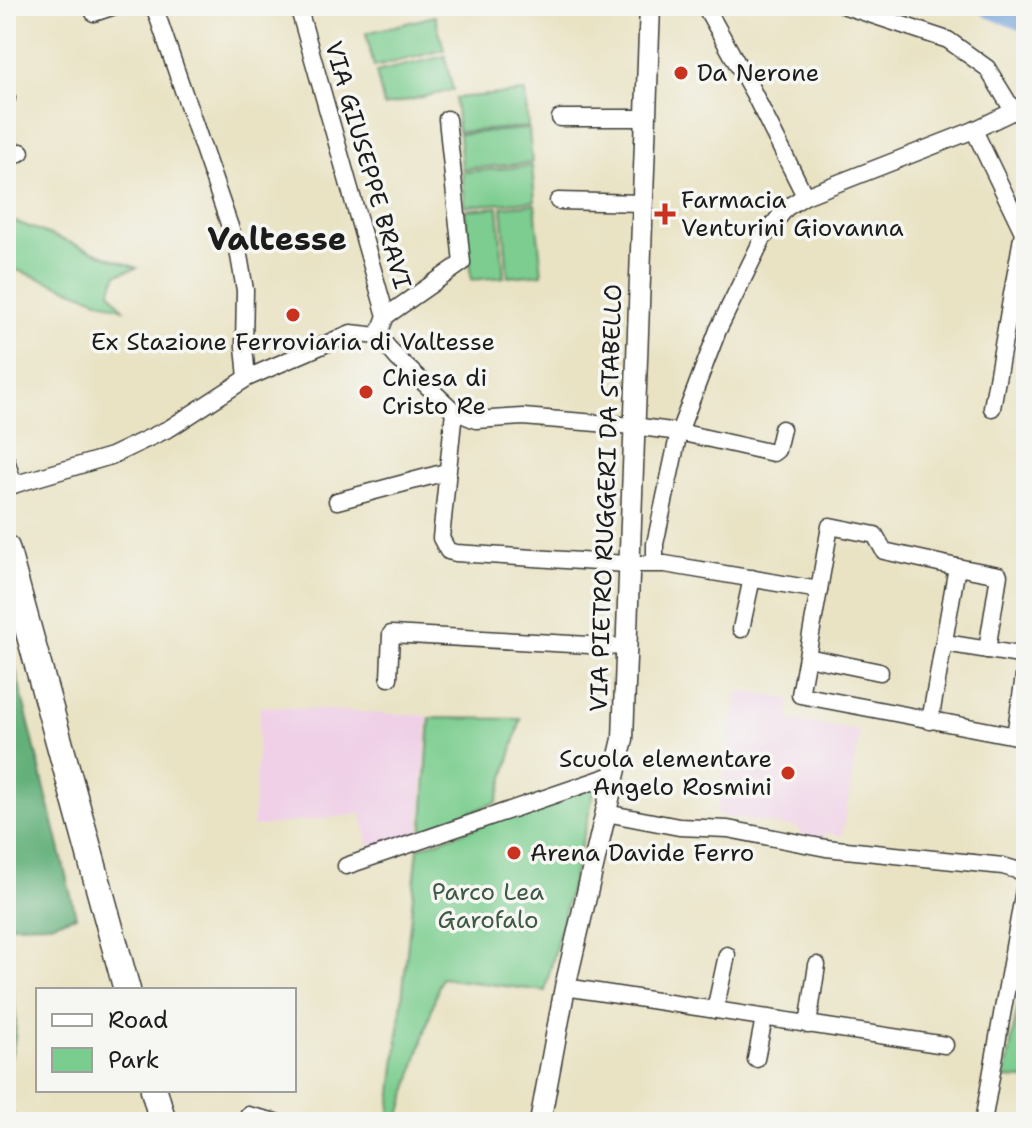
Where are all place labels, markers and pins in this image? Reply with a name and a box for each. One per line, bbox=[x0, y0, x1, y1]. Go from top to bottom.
place label: Da Nerone bbox=[697, 57, 819, 89]
marker: Da Nerone bbox=[672, 64, 690, 82]
place label: Farmacia Venturini Giovanna bbox=[681, 184, 904, 244]
marker: Farmacia Venturini Giovanna bbox=[656, 205, 674, 223]
marker: Ex Stazione Ferroviaria di Valtesse bbox=[284, 306, 302, 324]
place label: Ex Stazione Ferroviaria di Valtesse bbox=[91, 326, 495, 358]
place label: Chiesa di Cristo Re bbox=[382, 362, 487, 422]
marker: Chiesa di Cristo Re bbox=[357, 383, 375, 401]
place label: Scuola elementare Angelo Rosmini bbox=[559, 743, 772, 803]
marker: Scuola elementare Angelo Rosmini bbox=[779, 764, 797, 782]
place label: Arena Davide Ferro bbox=[530, 837, 754, 869]
marker: Arena Davide Ferro bbox=[505, 844, 523, 862]

